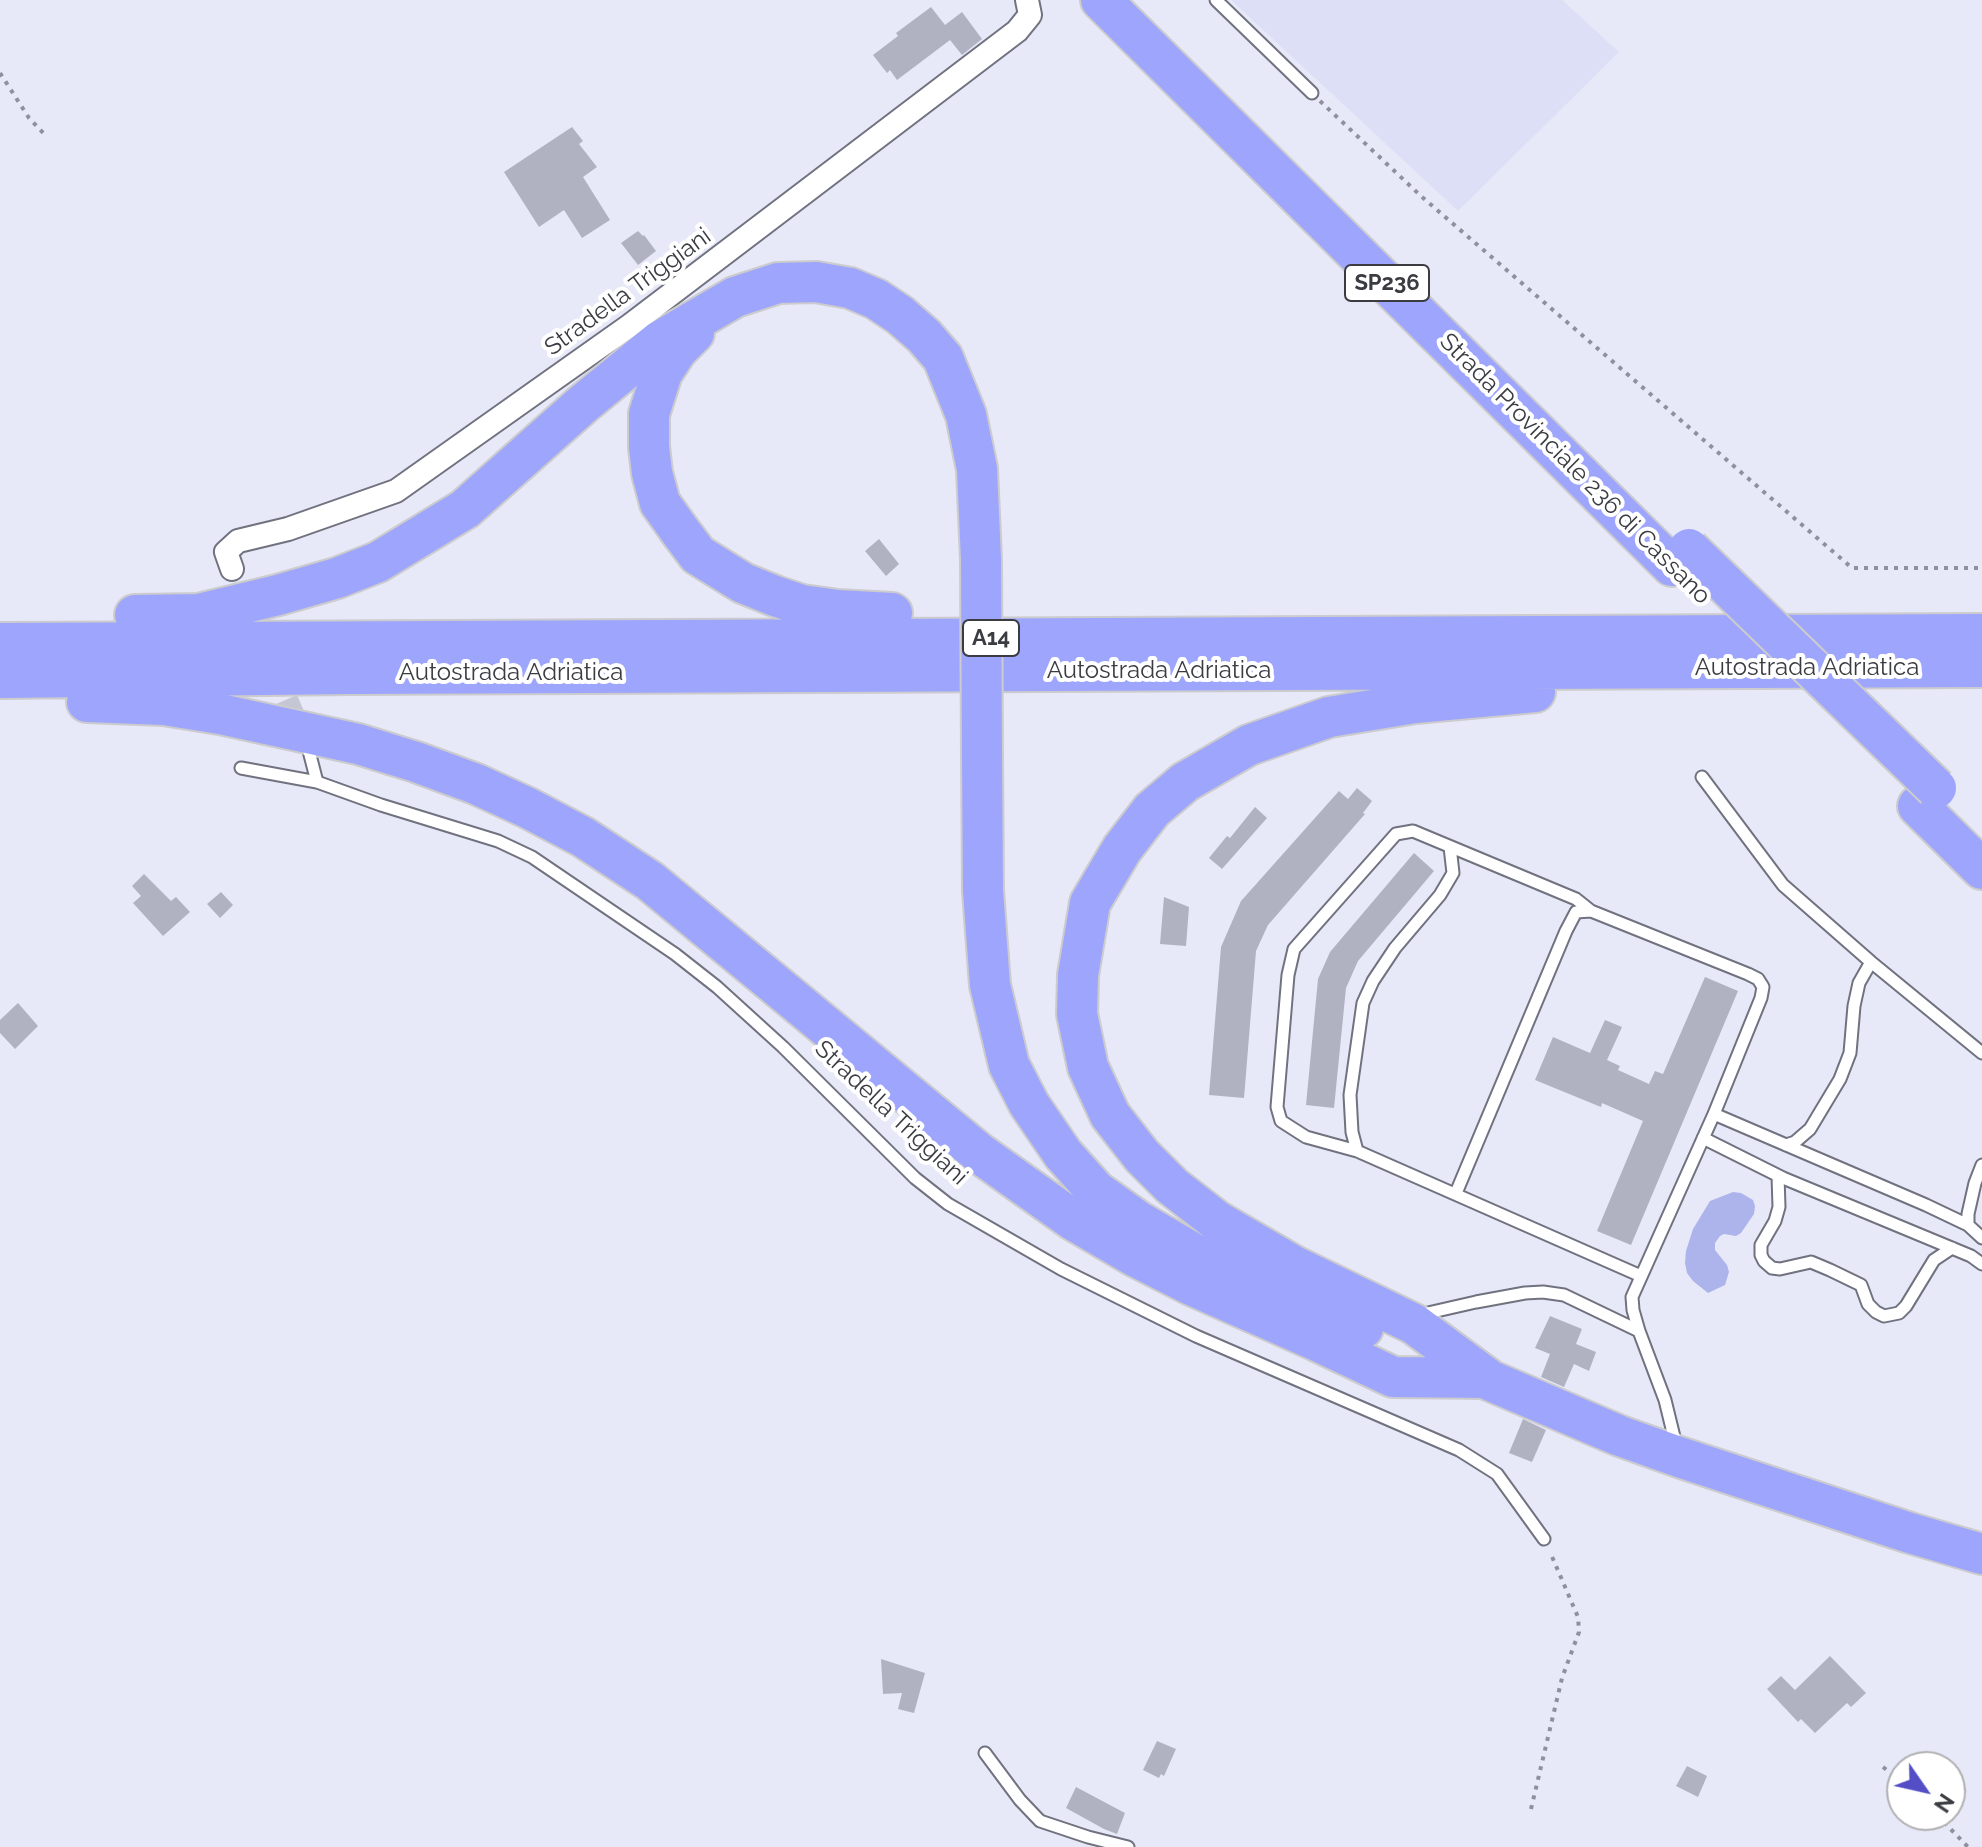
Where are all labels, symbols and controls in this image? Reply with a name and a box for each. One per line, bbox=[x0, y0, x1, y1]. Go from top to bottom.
street label: Stradella Triggiani bbox=[539, 222, 717, 362]
road number: SP236 bbox=[1345, 265, 1429, 301]
street label: Strada Provinciale 236 di Cassano bbox=[1434, 328, 1716, 610]
road number: A14 bbox=[963, 620, 1019, 656]
street label: Autostrada Adriatica bbox=[1695, 654, 1919, 682]
street label: Autostrada Adriatica bbox=[1047, 657, 1271, 685]
street label: Autostrada Adriatica bbox=[399, 659, 623, 687]
street label: Stradella Triggiani bbox=[809, 1035, 973, 1191]
north arrow bbox=[1886, 1751, 1966, 1831]
text: N bbox=[1929, 1789, 1960, 1818]

